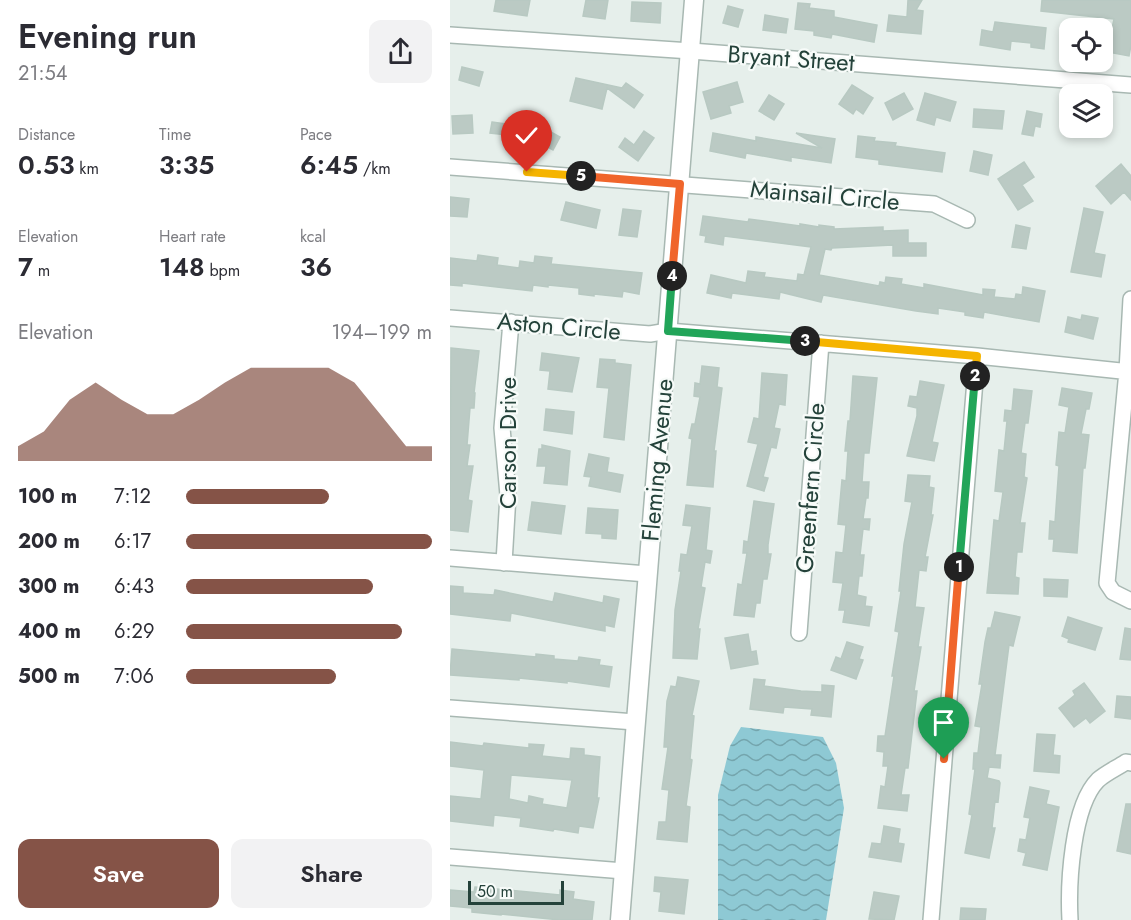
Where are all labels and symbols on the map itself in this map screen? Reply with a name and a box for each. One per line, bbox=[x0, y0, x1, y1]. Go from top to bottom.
street label: Bryant Street bbox=[726, 36, 856, 80]
pin bbox=[501, 110, 552, 172]
pin: 5 bbox=[566, 161, 596, 191]
street label: Mainsail Circle bbox=[749, 171, 901, 219]
pin: 4 bbox=[657, 261, 687, 291]
street label: Aston Circle bbox=[496, 303, 622, 349]
pin: 3 bbox=[790, 326, 820, 356]
pin: 2 bbox=[960, 361, 990, 391]
street label: Carson Drive bbox=[490, 377, 525, 509]
street label: Fleming Avenue bbox=[632, 377, 682, 543]
street label: Greenfern Circle bbox=[787, 402, 833, 574]
pin: 1 bbox=[944, 552, 974, 582]
pin bbox=[918, 697, 969, 759]
scale bar bbox=[468, 878, 564, 906]

